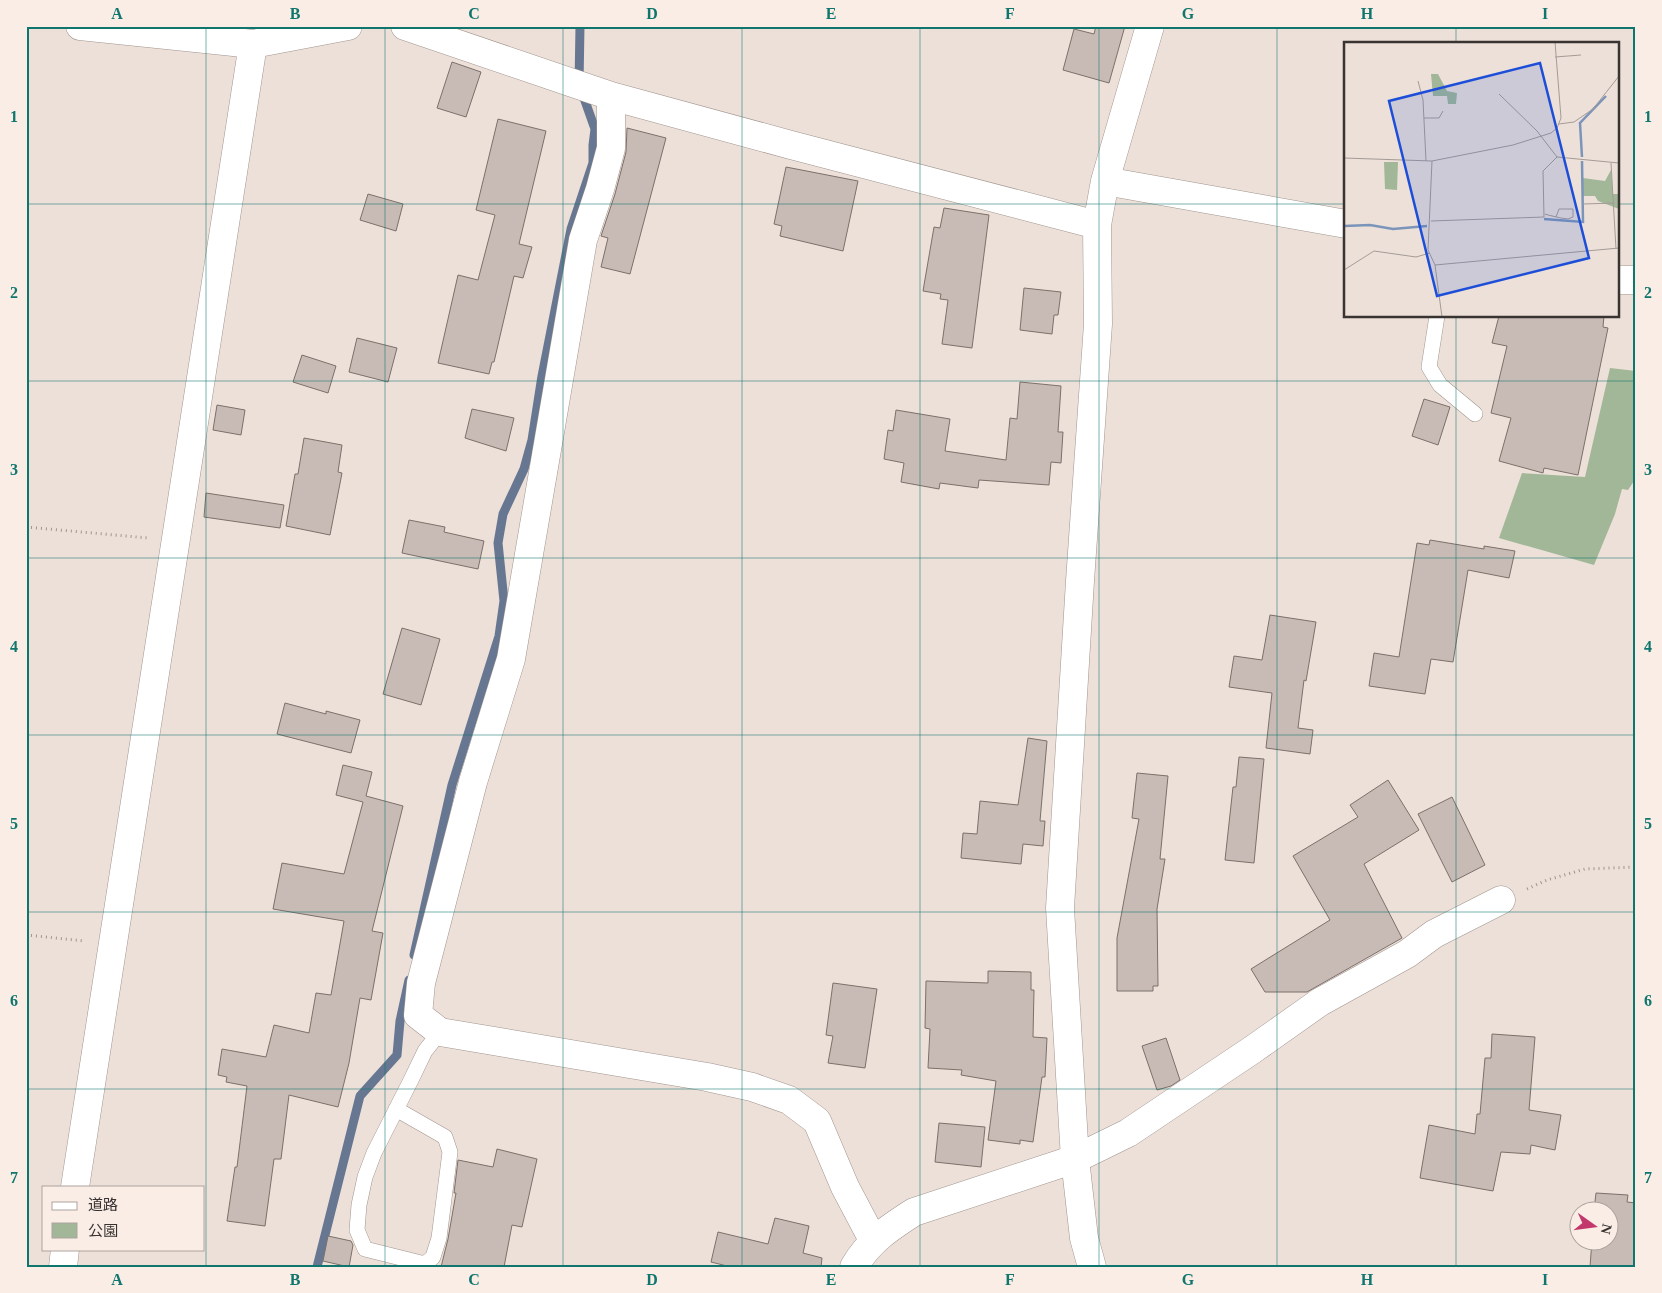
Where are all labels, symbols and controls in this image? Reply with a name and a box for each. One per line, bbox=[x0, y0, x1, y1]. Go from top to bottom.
text: A bbox=[111, 5, 123, 22]
text: B bbox=[290, 5, 301, 22]
text: C bbox=[468, 5, 480, 22]
text: D bbox=[646, 5, 658, 22]
text: E bbox=[826, 5, 836, 22]
text: F bbox=[1005, 5, 1015, 22]
text: G bbox=[1182, 5, 1195, 22]
text: H bbox=[1361, 5, 1374, 22]
text: I bbox=[1542, 5, 1548, 22]
inset map bbox=[1344, 42, 1620, 318]
text: 1 bbox=[10, 108, 18, 125]
text: 1 bbox=[1644, 108, 1652, 125]
text: 2 bbox=[10, 284, 18, 301]
text: 2 bbox=[1644, 284, 1652, 301]
text: 3 bbox=[10, 461, 18, 478]
text: 3 bbox=[1644, 461, 1652, 478]
text: 4 bbox=[10, 638, 18, 655]
text: 4 bbox=[1644, 638, 1652, 655]
text: 5 bbox=[10, 815, 18, 832]
text: 5 bbox=[1644, 815, 1652, 832]
text: 6 bbox=[10, 992, 18, 1009]
text: 6 bbox=[1644, 992, 1652, 1009]
text: 7 bbox=[10, 1169, 18, 1186]
text: 7 bbox=[1644, 1169, 1652, 1186]
legend bbox=[42, 1186, 205, 1250]
text: 道路 bbox=[88, 1197, 118, 1213]
north arrow bbox=[1570, 1200, 1620, 1250]
text: N bbox=[1598, 1222, 1615, 1236]
text: 公園 bbox=[88, 1223, 118, 1239]
text: A bbox=[111, 1271, 123, 1288]
text: B bbox=[290, 1271, 301, 1288]
text: C bbox=[468, 1271, 480, 1288]
text: D bbox=[646, 1271, 658, 1288]
text: E bbox=[826, 1271, 836, 1288]
text: F bbox=[1005, 1271, 1015, 1288]
text: G bbox=[1182, 1271, 1195, 1288]
text: H bbox=[1361, 1271, 1374, 1288]
text: I bbox=[1542, 1271, 1548, 1288]

